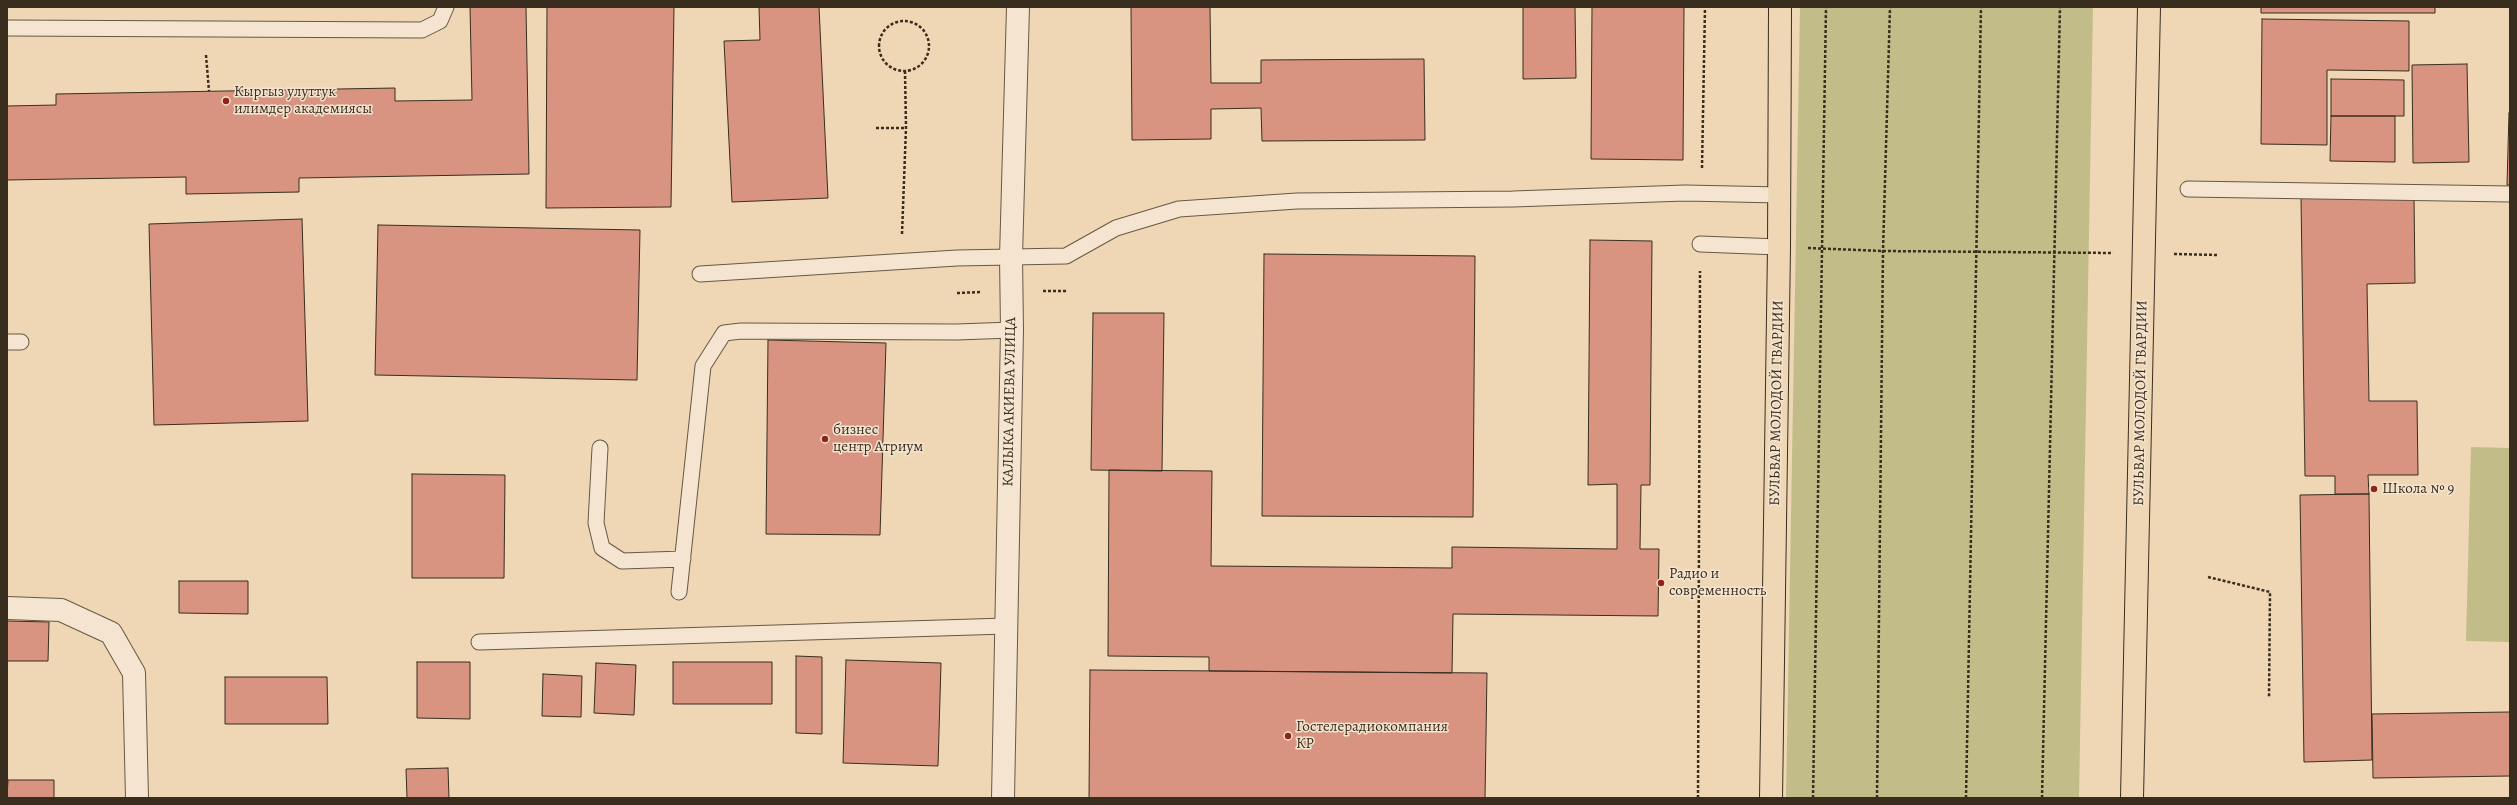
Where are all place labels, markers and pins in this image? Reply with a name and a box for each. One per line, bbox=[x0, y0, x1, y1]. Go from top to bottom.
place label: Кыргыз улуттук илимдер академиясы bbox=[234, 83, 372, 118]
marker: Кыргыз улуттук илимдер академиясы bbox=[221, 96, 231, 106]
place label: бизнес центр Атриум bbox=[833, 421, 923, 456]
marker: бизнес центр Атриум bbox=[820, 434, 830, 444]
place label: Школа № 9 bbox=[2382, 480, 2454, 498]
marker: Школа № 9 bbox=[2369, 484, 2379, 494]
place label: Радио и современность bbox=[1669, 565, 1766, 600]
marker: Радио и современность bbox=[1656, 578, 1666, 588]
place label: Гостелерадиокомпания КР bbox=[1296, 718, 1448, 753]
marker: Гостелерадиокомпания КР bbox=[1283, 731, 1293, 741]

